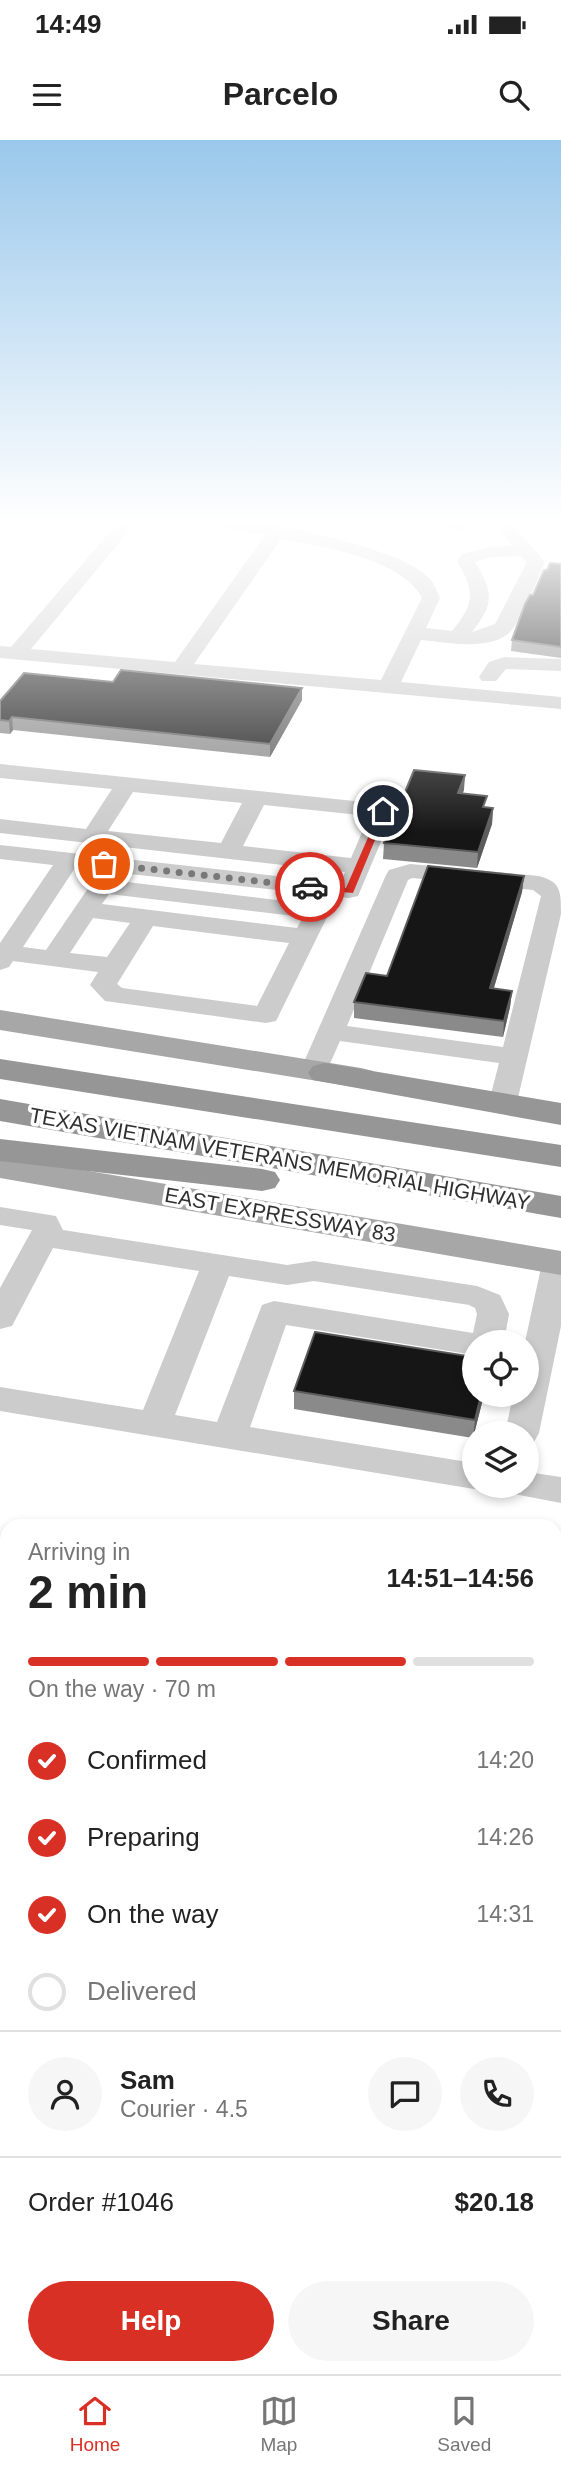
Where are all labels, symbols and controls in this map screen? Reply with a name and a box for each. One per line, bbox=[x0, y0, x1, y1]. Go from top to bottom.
text: 14:49 bbox=[35, 9, 102, 39]
icon: menu bbox=[28, 76, 66, 114]
text: Parcelo bbox=[223, 76, 338, 112]
icon: search bbox=[495, 76, 533, 114]
pin bbox=[353, 781, 413, 841]
icon: home bbox=[364, 792, 402, 830]
pin bbox=[74, 834, 134, 894]
icon: bag bbox=[85, 845, 123, 883]
courier bbox=[275, 852, 345, 922]
icon: car bbox=[291, 868, 329, 906]
street label: TEXAS VIETNAM VETERANS MEMORIAL HIGHWAY bbox=[28, 1103, 532, 1214]
street label: EAST EXPRESSWAY 83 bbox=[163, 1183, 397, 1246]
map controls bbox=[462, 1330, 539, 1498]
button: locate bbox=[462, 1330, 539, 1407]
button: layers bbox=[462, 1421, 539, 1498]
text: Arriving in bbox=[28, 1539, 130, 1565]
text: 14:51–14:56 bbox=[387, 1563, 534, 1593]
text: 2 min bbox=[28, 1566, 148, 1618]
text: On the way · 70 m bbox=[28, 1676, 216, 1702]
icon: check bbox=[28, 1742, 66, 1780]
text: Confirmed bbox=[87, 1745, 207, 1775]
text: 14:20 bbox=[476, 1747, 534, 1773]
icon: check bbox=[28, 1819, 66, 1857]
text: Preparing bbox=[87, 1822, 200, 1852]
text: 14:26 bbox=[476, 1824, 534, 1850]
icon: check bbox=[28, 1896, 66, 1934]
text: On the way bbox=[87, 1899, 219, 1929]
text: 14:31 bbox=[476, 1901, 534, 1927]
text: Delivered bbox=[87, 1976, 197, 2006]
button: person bbox=[28, 2057, 102, 2131]
button: chat bbox=[368, 2057, 442, 2131]
button: phone bbox=[460, 2057, 534, 2131]
text: Sam bbox=[120, 2065, 175, 2095]
text: Courier · 4.5 bbox=[120, 2096, 248, 2122]
text: Order #1046 bbox=[28, 2187, 174, 2217]
text: $20.18 bbox=[454, 2187, 534, 2217]
button: Help bbox=[28, 2281, 274, 2361]
button: Share bbox=[288, 2281, 534, 2361]
tab: Home bbox=[70, 2392, 120, 2456]
tab: Map bbox=[260, 2392, 298, 2456]
tab: Saved bbox=[437, 2392, 491, 2456]

